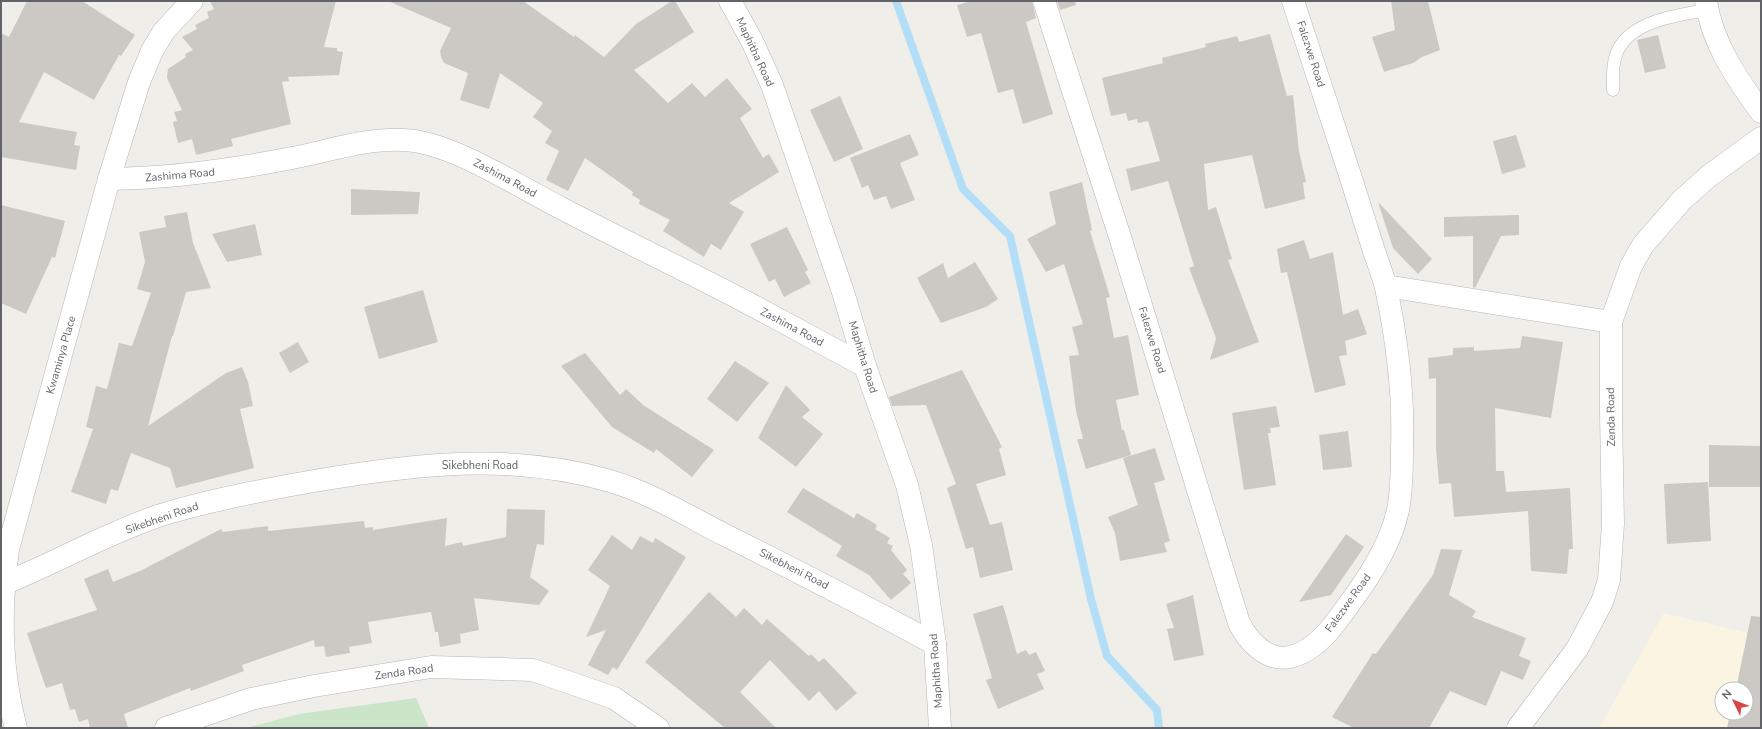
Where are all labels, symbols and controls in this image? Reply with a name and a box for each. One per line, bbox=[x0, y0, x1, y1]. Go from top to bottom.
street label: Maphitha Road bbox=[732, 15, 778, 89]
street label: Falezwe Road bbox=[1293, 19, 1329, 89]
street label: Zashima Road bbox=[471, 155, 539, 201]
street label: Zashima Road bbox=[144, 164, 216, 186]
street label: Zashima Road bbox=[758, 304, 826, 350]
street label: Falezwe Road bbox=[1135, 305, 1169, 375]
street label: Kwaminya Place bbox=[43, 314, 79, 396]
street label: Maphitha Road bbox=[845, 319, 881, 395]
street label: Zenda Road bbox=[1603, 387, 1619, 447]
street label: Sikebheni Road bbox=[442, 458, 518, 473]
street label: Sikebheni Road bbox=[124, 498, 200, 538]
street label: Sikebheni Road bbox=[757, 545, 831, 593]
street label: Falezwe Road bbox=[1322, 571, 1374, 635]
street label: Maphitha Road bbox=[926, 633, 946, 709]
street label: Zenda Road bbox=[374, 660, 434, 684]
north arrow bbox=[1714, 681, 1754, 721]
text: N bbox=[1719, 686, 1735, 703]

